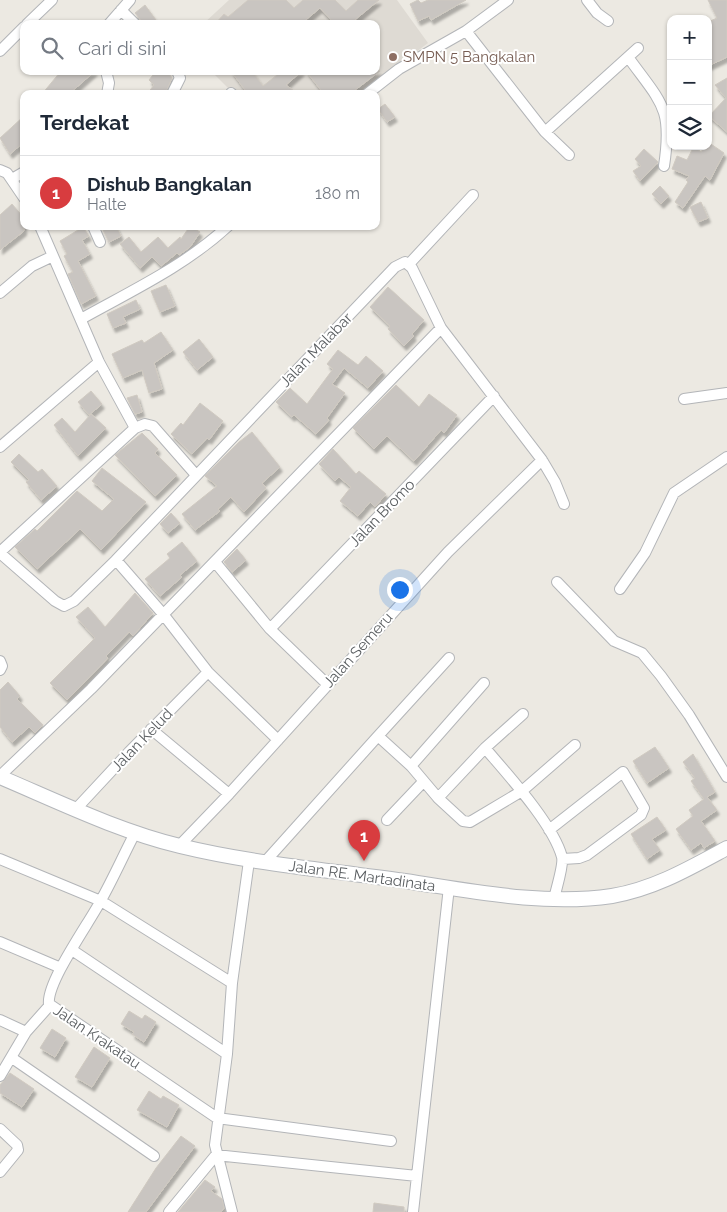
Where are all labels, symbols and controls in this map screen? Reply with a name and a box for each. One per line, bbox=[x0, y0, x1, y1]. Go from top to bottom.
map controls bbox=[667, 15, 712, 150]
button: + bbox=[667, 15, 712, 60]
search box bbox=[20, 20, 380, 75]
icon: search bbox=[38, 34, 66, 62]
text: Cari di sini bbox=[78, 37, 166, 59]
place label: SMPN 5 Bangkalan bbox=[403, 48, 535, 66]
marker: SMPN 5 Bangkalan bbox=[387, 51, 399, 63]
button: − bbox=[667, 60, 712, 105]
button: layers bbox=[667, 105, 712, 150]
text: Terdekat bbox=[40, 110, 129, 135]
text: Dishub Bangkalan bbox=[87, 173, 252, 195]
text: 1 bbox=[52, 184, 60, 203]
text: 180 m bbox=[315, 184, 360, 203]
text: Halte bbox=[87, 195, 126, 214]
street label: Jalan Malabar bbox=[276, 309, 356, 391]
street label: Jalan Bromo bbox=[345, 476, 419, 550]
your location bbox=[387, 577, 413, 603]
street label: Jalan Semeru bbox=[320, 609, 396, 691]
street label: Jalan Kelud bbox=[108, 705, 176, 775]
pin: 1 bbox=[348, 820, 380, 861]
street label: Jalan RE. Martadinata bbox=[287, 857, 437, 895]
street label: Jalan Krakatau bbox=[50, 1001, 144, 1073]

